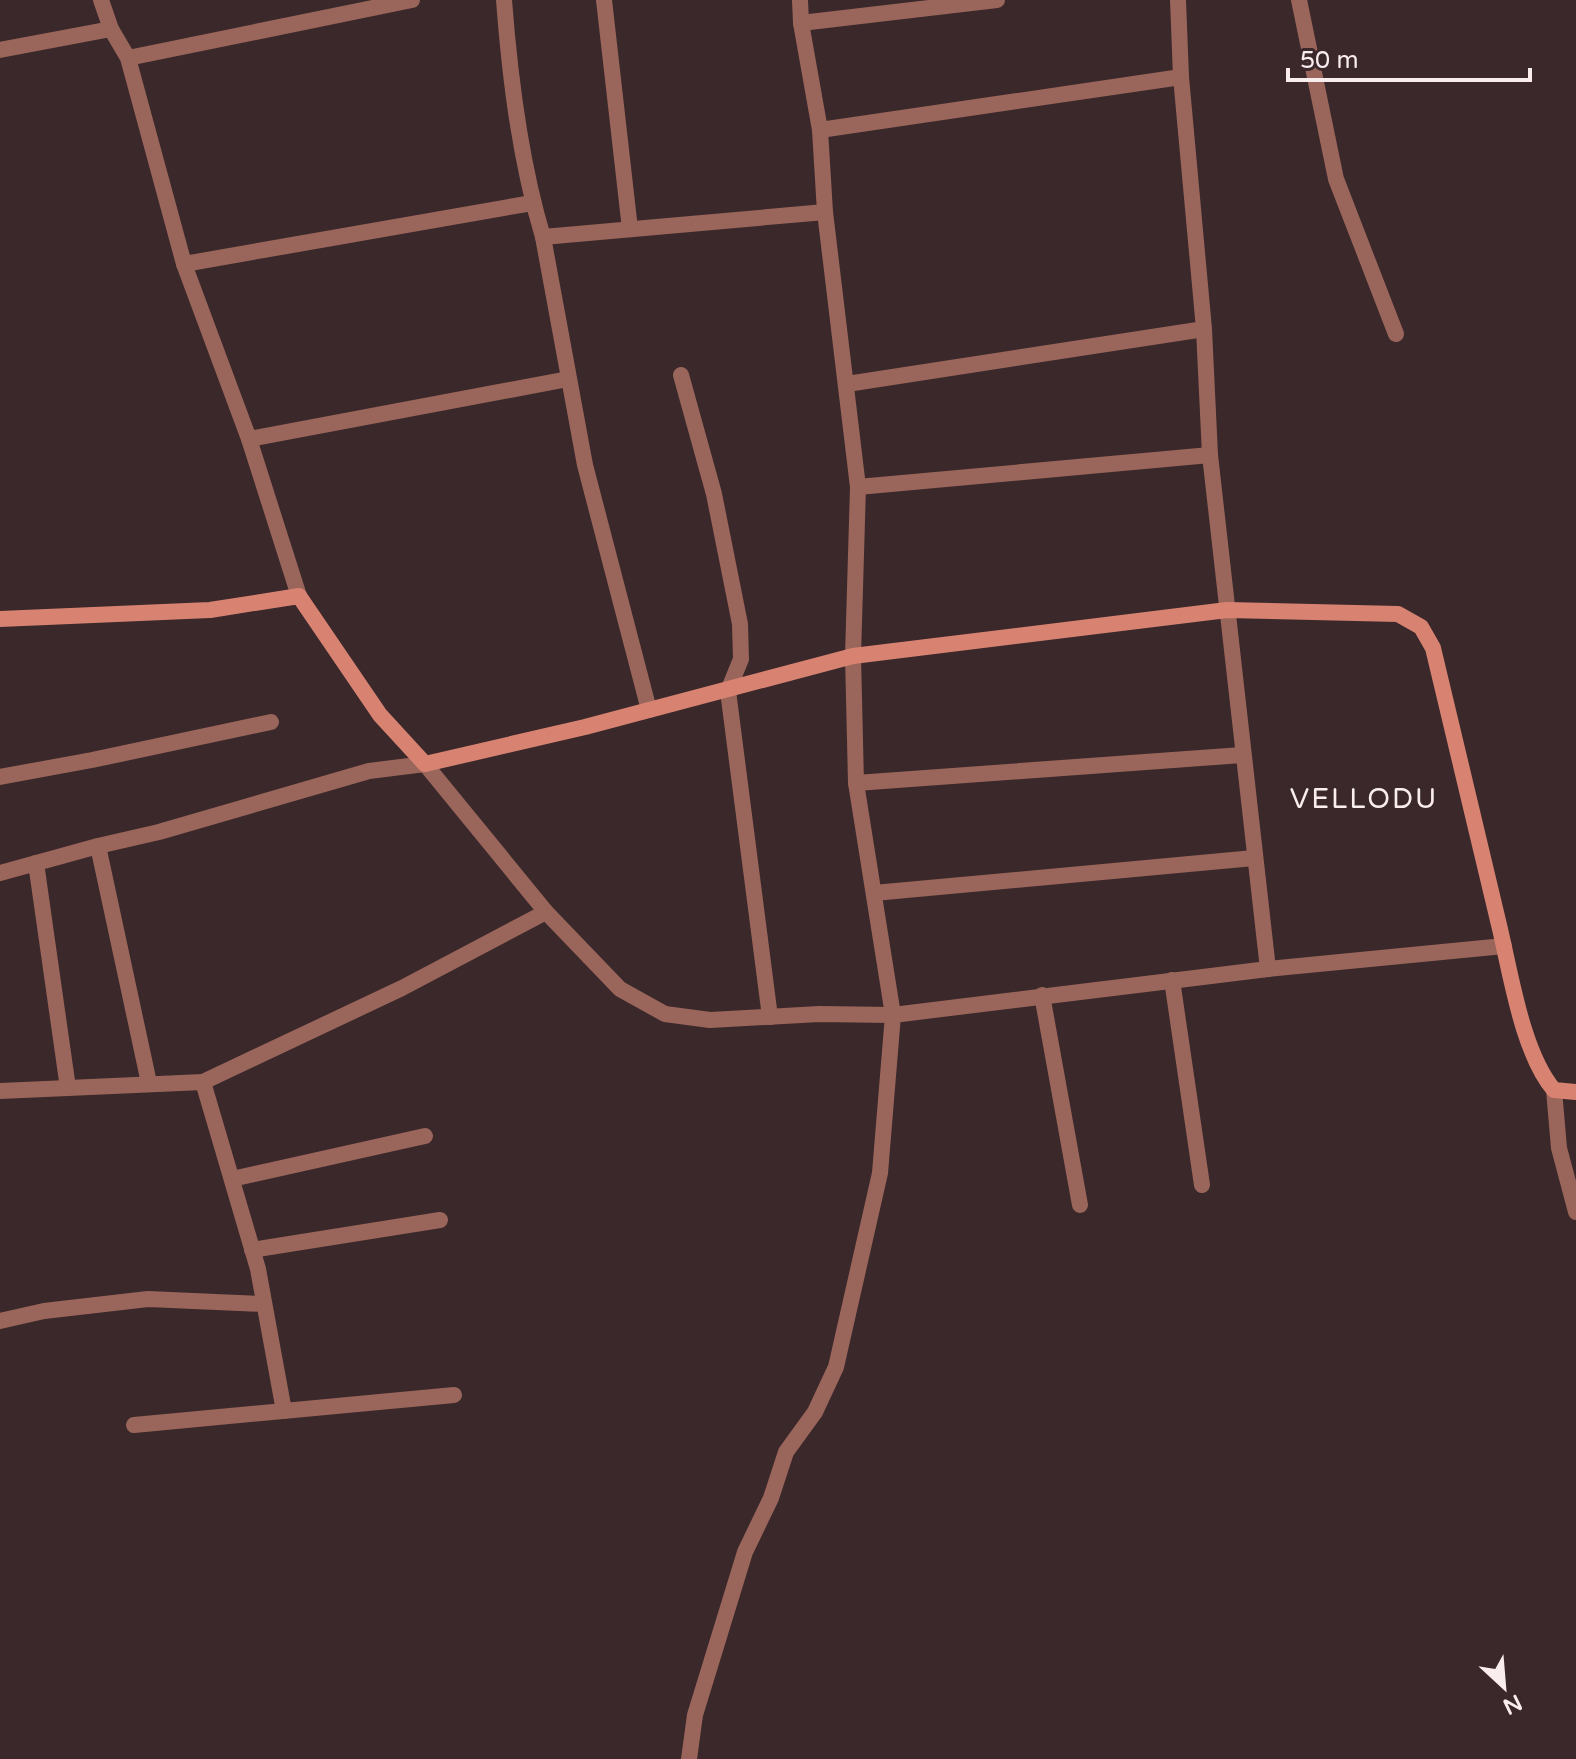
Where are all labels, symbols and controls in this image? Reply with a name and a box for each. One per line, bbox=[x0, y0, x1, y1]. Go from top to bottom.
scale bar bbox=[1288, 32, 1530, 82]
text: 50 m bbox=[1300, 46, 1358, 75]
district label: VELLODU bbox=[1290, 782, 1438, 816]
north arrow bbox=[1464, 1647, 1544, 1727]
text: N bbox=[1499, 1689, 1526, 1720]

